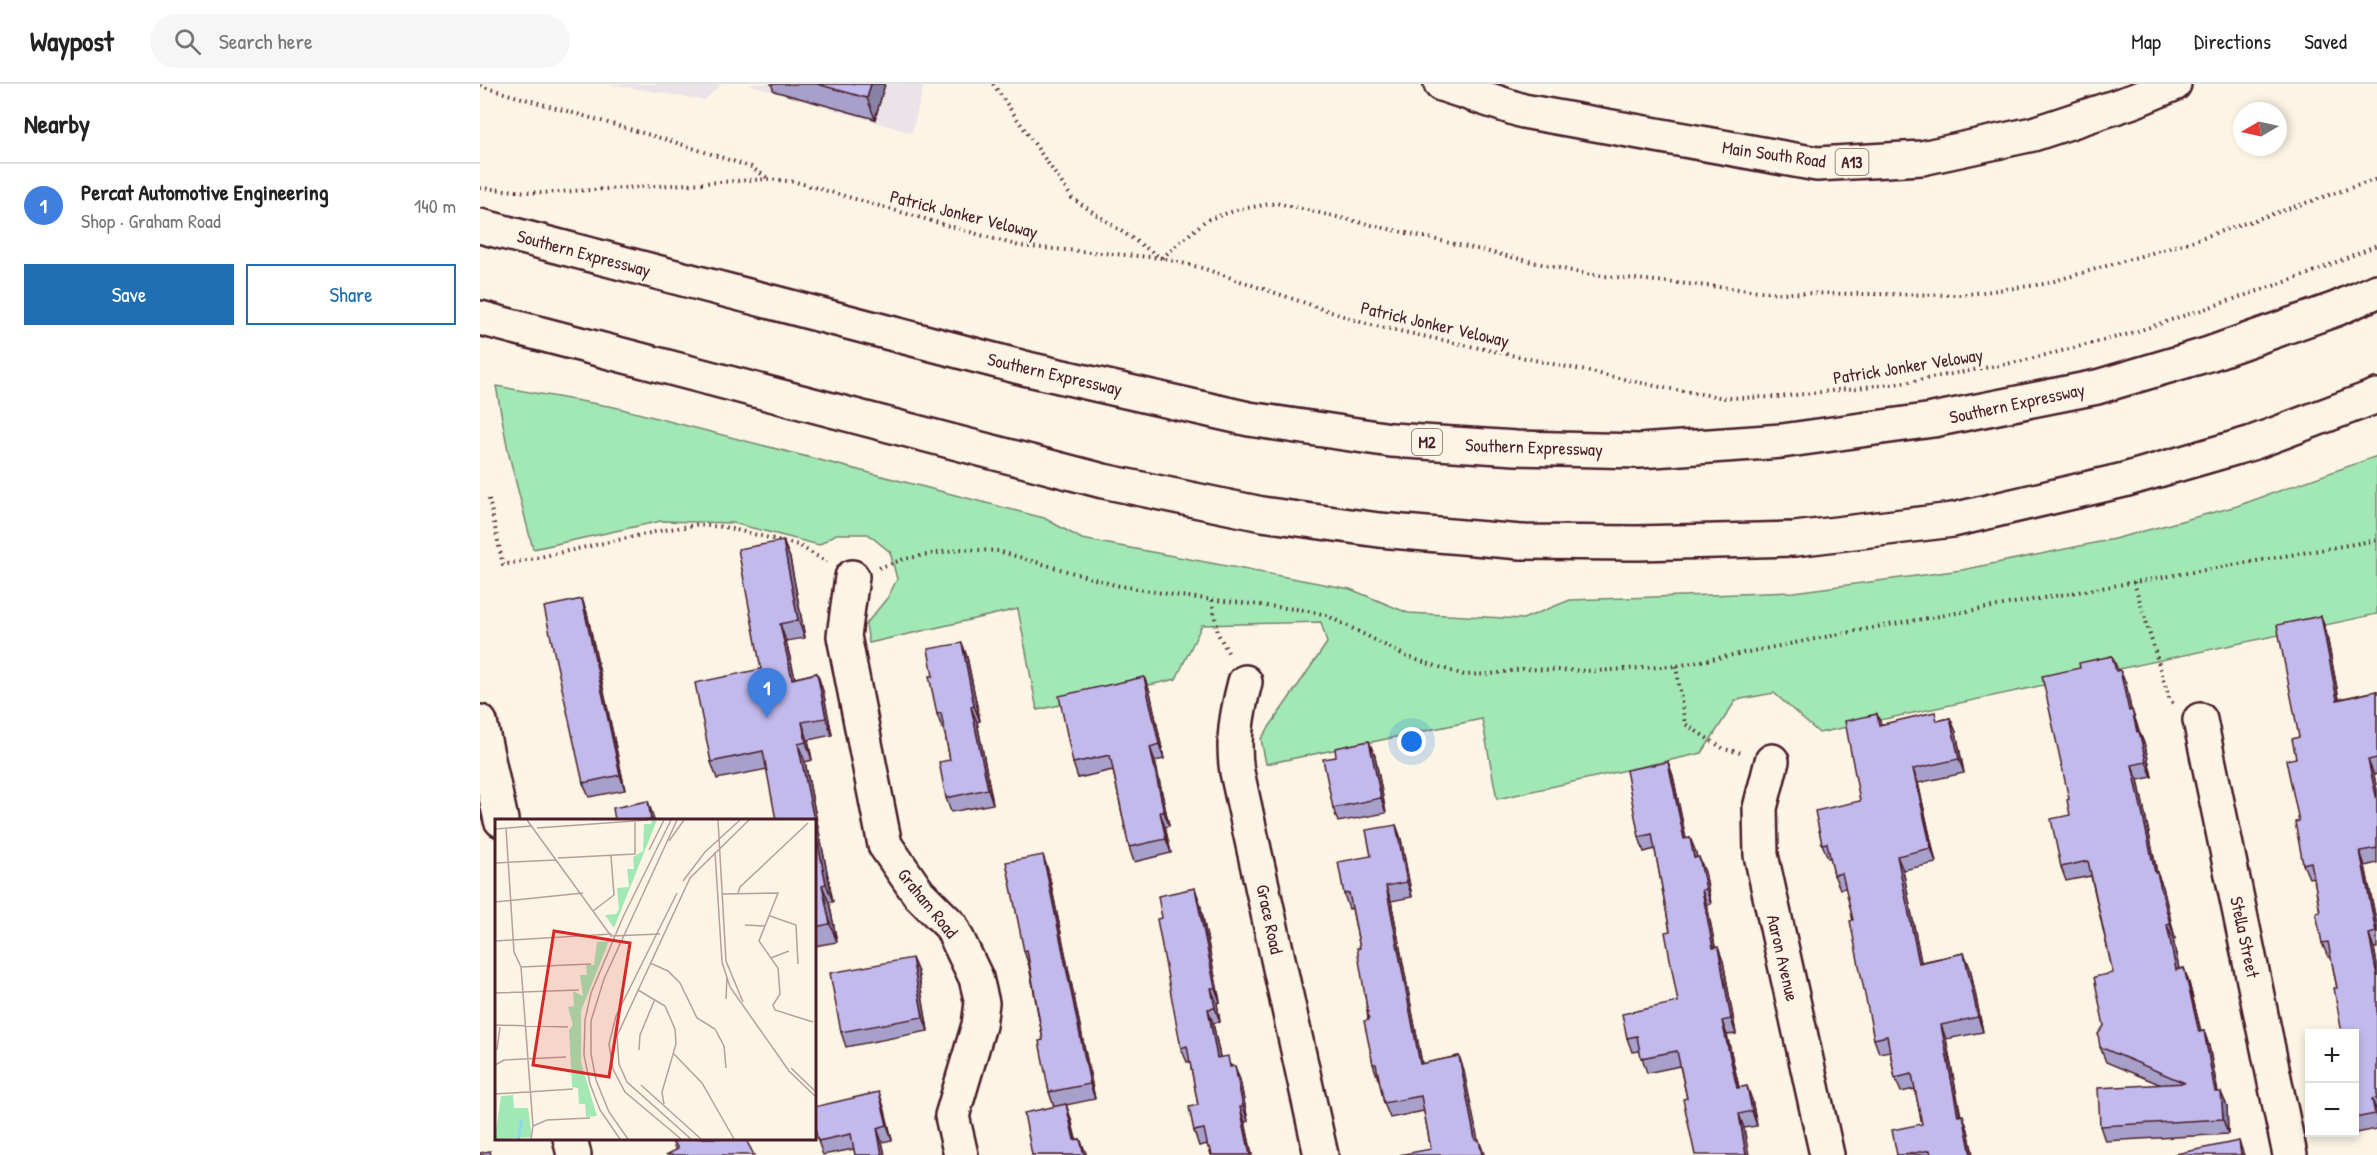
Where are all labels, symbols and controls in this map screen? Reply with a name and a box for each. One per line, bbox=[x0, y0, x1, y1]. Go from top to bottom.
search box bbox=[150, 14, 570, 68]
text: Waypost bbox=[30, 22, 114, 60]
icon: search bbox=[171, 25, 204, 58]
text: Search here bbox=[219, 26, 313, 56]
text: Map bbox=[2131, 27, 2161, 56]
text: Directions bbox=[2194, 27, 2271, 56]
text: Saved bbox=[2304, 27, 2347, 56]
north arrow bbox=[2233, 102, 2287, 156]
text: Nearby bbox=[24, 106, 90, 141]
street label: Main South Road bbox=[1721, 134, 1827, 174]
road number: A13 bbox=[1836, 149, 1868, 175]
text: Percat Automotive Engineering bbox=[81, 177, 328, 207]
street label: Patrick Jonker Veloway bbox=[887, 184, 1041, 245]
text: 1 bbox=[40, 192, 47, 219]
text: 140 m bbox=[414, 192, 456, 219]
text: Shop · Graham Road bbox=[81, 207, 221, 234]
street label: Southern Expressway bbox=[514, 223, 654, 283]
button: Save bbox=[24, 264, 234, 325]
button: Share bbox=[246, 264, 456, 325]
street label: Patrick Jonker Veloway bbox=[1358, 295, 1512, 353]
street label: Patrick Jonker Veloway bbox=[1831, 342, 1985, 390]
street label: Southern Expressway bbox=[985, 346, 1125, 402]
street label: Southern Expressway bbox=[1947, 376, 2087, 430]
road number: M2 bbox=[1412, 429, 1442, 455]
street label: Southern Expressway bbox=[1465, 432, 1604, 462]
pin: 1 bbox=[748, 668, 786, 718]
your location bbox=[1397, 727, 1426, 756]
inset map bbox=[495, 819, 816, 1140]
street label: Graham Road bbox=[892, 863, 964, 943]
street label: Grace Road bbox=[1250, 882, 1290, 956]
street label: Stella Street bbox=[2224, 894, 2266, 981]
street label: Aaron Avenue bbox=[1761, 912, 1805, 1004]
map controls bbox=[2305, 1029, 2359, 1137]
button: + bbox=[2305, 1029, 2359, 1083]
button: − bbox=[2305, 1083, 2359, 1137]

